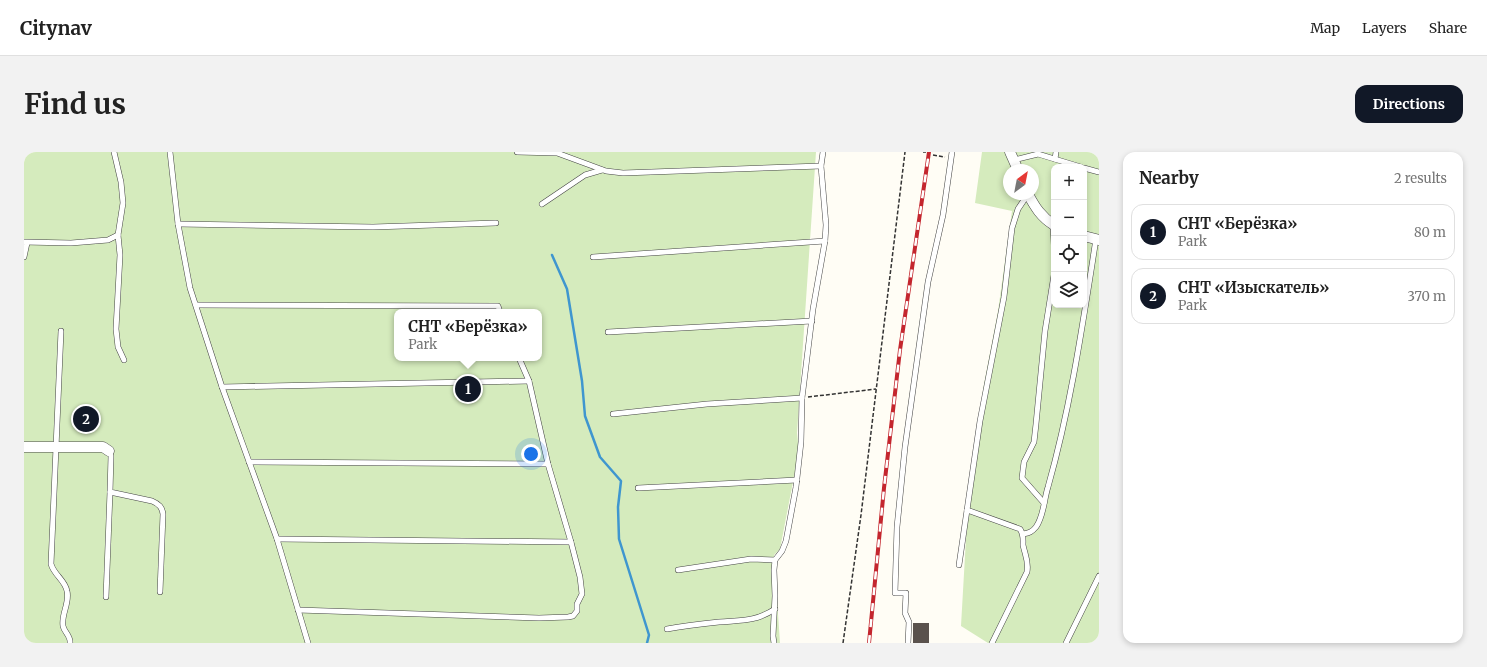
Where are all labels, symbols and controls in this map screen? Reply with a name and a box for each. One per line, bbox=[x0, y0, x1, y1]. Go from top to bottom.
text: Citynav bbox=[20, 16, 92, 40]
text: Map bbox=[1310, 19, 1340, 37]
text: Layers bbox=[1362, 19, 1407, 37]
text: Share bbox=[1429, 19, 1467, 37]
button: Directions bbox=[1355, 85, 1463, 123]
text: Find us bbox=[24, 86, 126, 122]
north arrow bbox=[1003, 164, 1039, 200]
map controls bbox=[1051, 164, 1087, 308]
button: + bbox=[1051, 164, 1087, 200]
text: Nearby bbox=[1139, 167, 1199, 189]
text: 2 results bbox=[1394, 170, 1447, 187]
button: − bbox=[1051, 200, 1087, 236]
text: СНТ «Берёзка» bbox=[1178, 214, 1297, 233]
text: 1 bbox=[1150, 224, 1156, 241]
text: 80 m bbox=[1414, 224, 1446, 241]
text: Park bbox=[1178, 233, 1207, 250]
button: locate bbox=[1051, 236, 1087, 272]
button: layers bbox=[1051, 272, 1087, 308]
text: СНТ «Изыскатель» bbox=[1178, 278, 1330, 297]
text: 2 bbox=[1149, 288, 1157, 305]
text: 370 m bbox=[1408, 288, 1446, 305]
text: Park bbox=[1178, 297, 1207, 314]
popup bbox=[394, 309, 542, 361]
text: СНТ «Берёзка» bbox=[408, 317, 528, 336]
text: Park bbox=[408, 336, 437, 353]
pin: 1 bbox=[455, 374, 481, 404]
pin: 2 bbox=[73, 404, 99, 434]
your location bbox=[521, 444, 541, 464]

